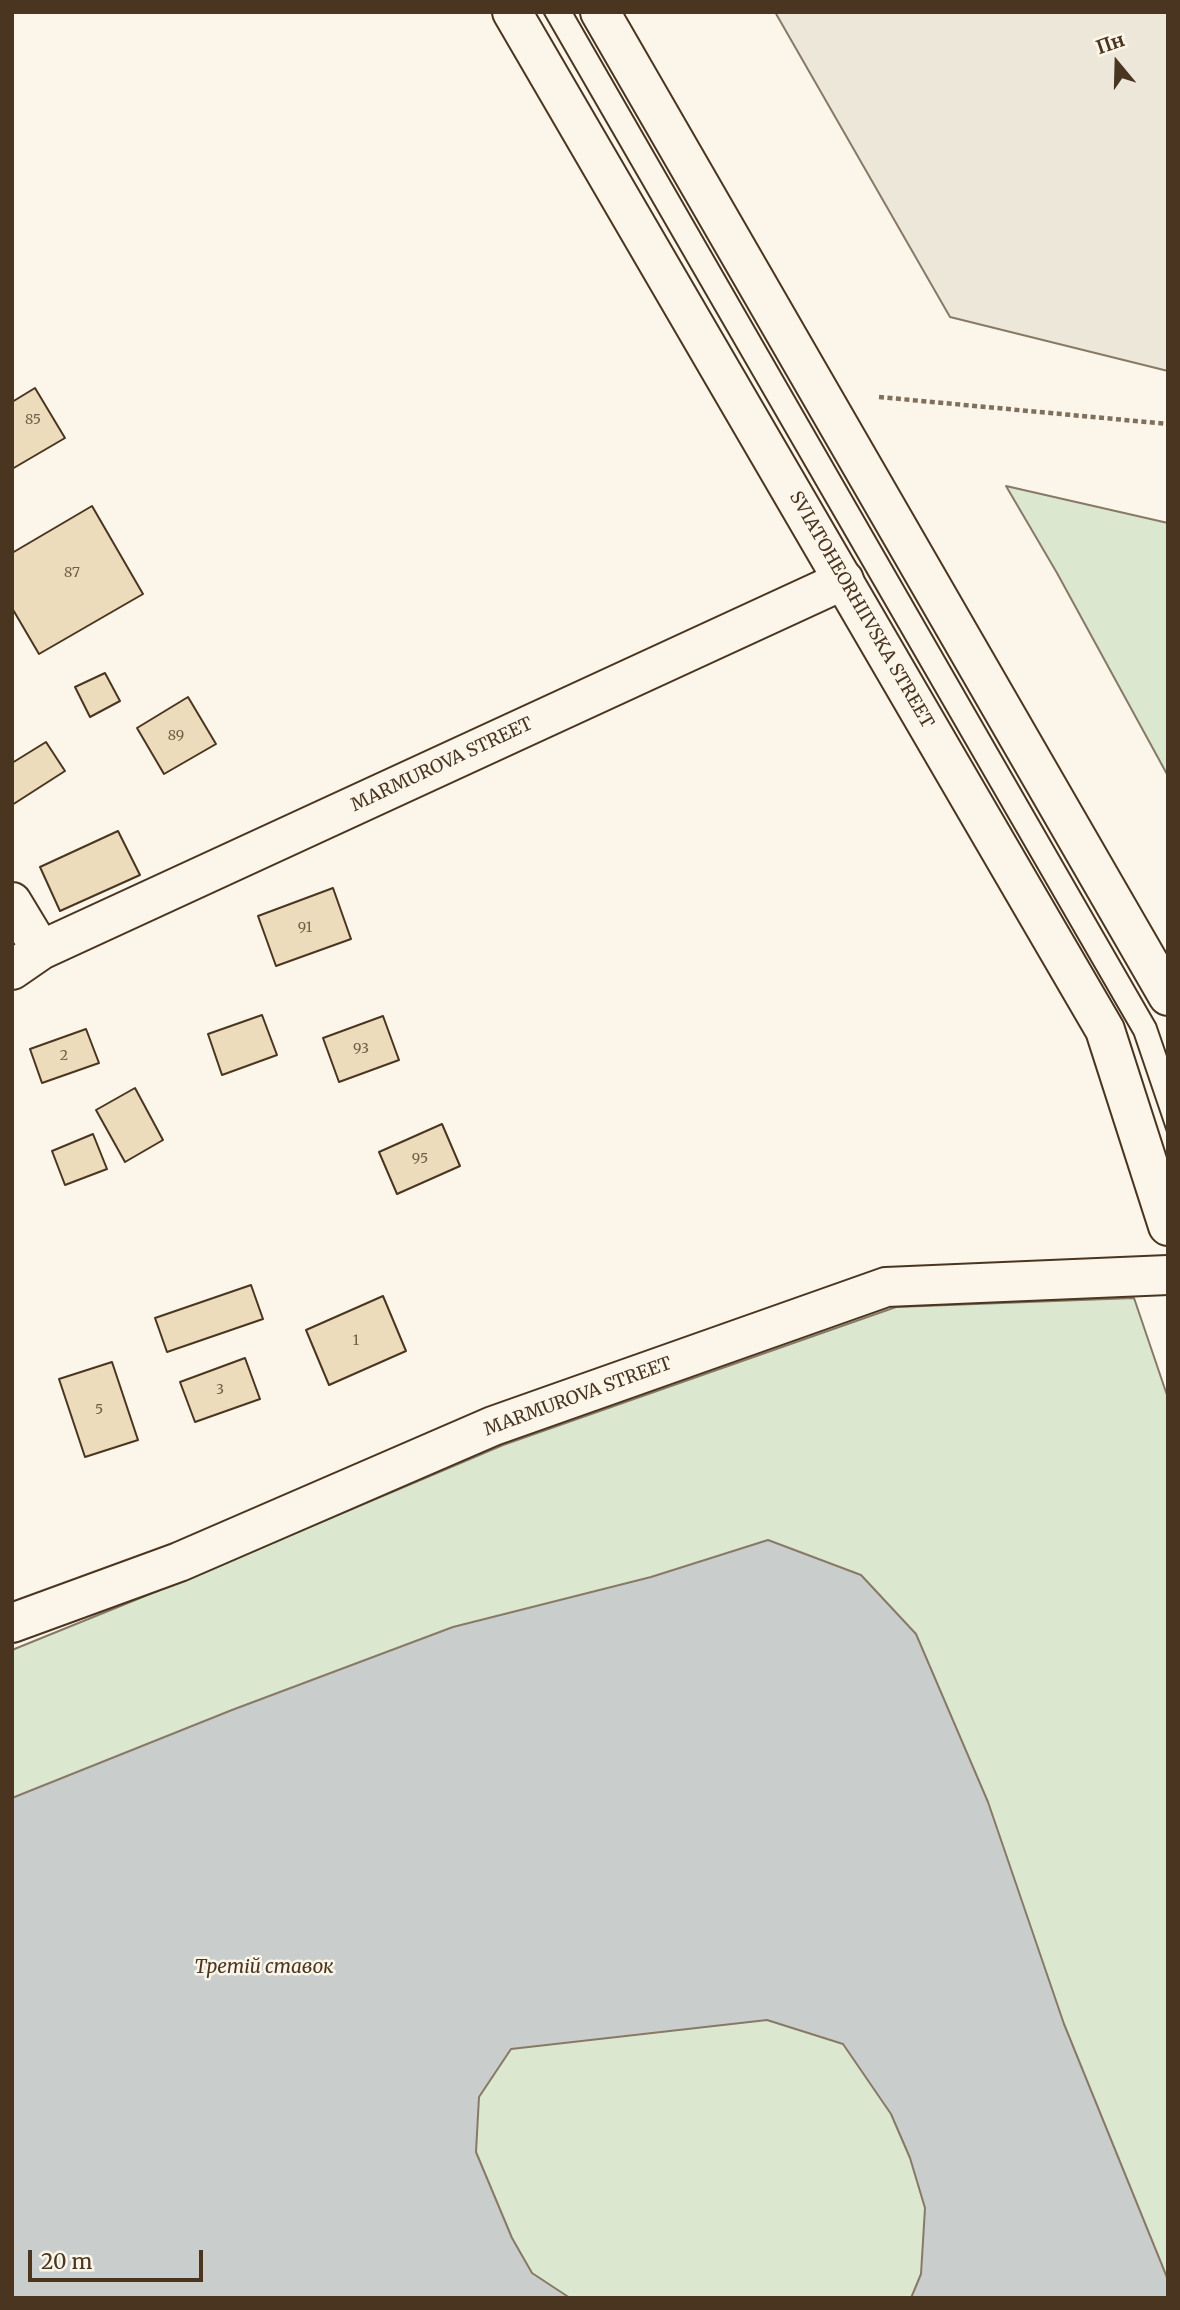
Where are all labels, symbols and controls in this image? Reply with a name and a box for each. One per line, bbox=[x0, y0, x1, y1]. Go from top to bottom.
text: Пн bbox=[1093, 27, 1128, 59]
north arrow bbox=[1082, 28, 1152, 98]
house number: 85 bbox=[25, 412, 41, 428]
street label: SVIATOHEORHIIVSKA STREET bbox=[784, 488, 938, 732]
house number: 87 bbox=[64, 565, 80, 581]
street label: MARMUROVA STREET bbox=[348, 713, 536, 817]
house number: 89 bbox=[168, 728, 184, 744]
house number: 91 bbox=[298, 920, 312, 936]
house number: 93 bbox=[353, 1041, 369, 1057]
house number: 2 bbox=[60, 1048, 68, 1064]
house number: 95 bbox=[412, 1151, 428, 1167]
house number: 1 bbox=[353, 1333, 359, 1349]
street label: MARMUROVA STREET bbox=[481, 1353, 675, 1441]
house number: 3 bbox=[216, 1382, 224, 1398]
house number: 5 bbox=[95, 1402, 103, 1418]
water label: Третій ставок bbox=[194, 1957, 334, 1979]
scale bar bbox=[32, 2236, 206, 2280]
text: 20 m bbox=[41, 2248, 92, 2275]

